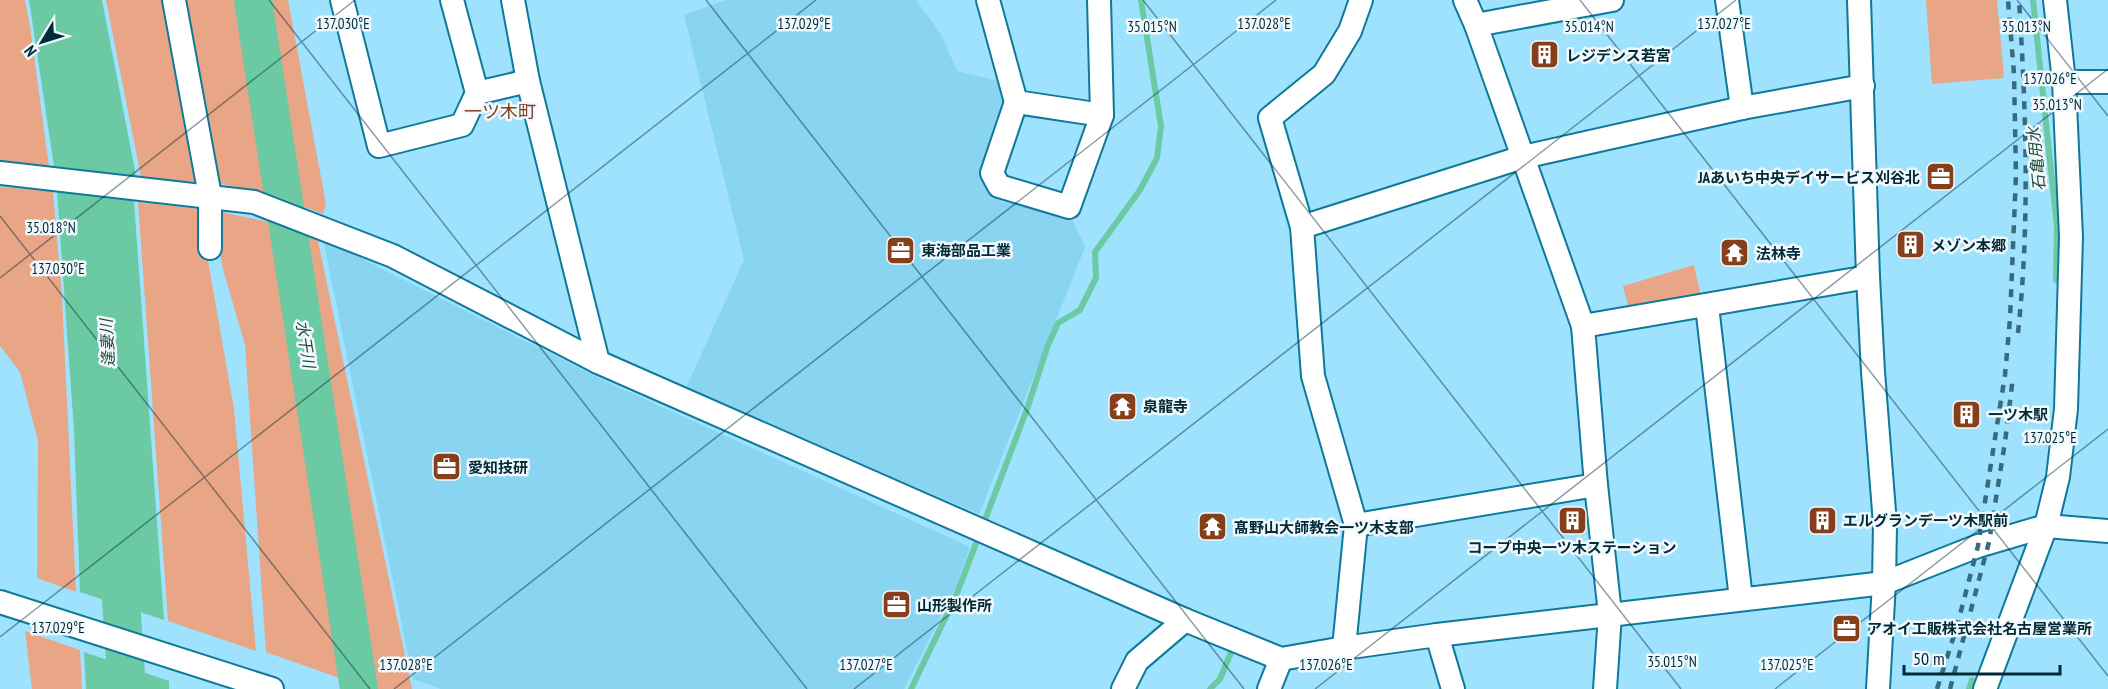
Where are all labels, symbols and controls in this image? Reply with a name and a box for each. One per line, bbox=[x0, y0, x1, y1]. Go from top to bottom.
north arrow bbox=[12, 12, 72, 72]
text: 137.030°E bbox=[316, 14, 370, 33]
text: 137.029°E bbox=[777, 14, 831, 33]
text: 137.028°E bbox=[1237, 14, 1291, 33]
text: 137.027°E bbox=[1697, 14, 1751, 33]
text: 35.015°N bbox=[1127, 17, 1177, 36]
text: 35.014°N bbox=[1564, 17, 1614, 36]
text: 35.013°N bbox=[2001, 17, 2051, 36]
building icon: レジデンス若宮 bbox=[1529, 39, 1561, 71]
text: N bbox=[20, 42, 41, 61]
place label: レジデンス若宮 bbox=[1566, 46, 1671, 65]
text: 137.026°E bbox=[2023, 69, 2077, 88]
text: 35.013°N bbox=[2032, 95, 2082, 114]
district label: 一ツ木町 bbox=[464, 100, 536, 123]
water label: 石亀用水 bbox=[2023, 124, 2049, 192]
office icon: JAあいち中央デイサービス刈谷北 bbox=[1925, 161, 1957, 193]
place label: JAあいち中央デイサービス刈谷北 bbox=[1697, 168, 1920, 187]
text: 35.018°N bbox=[26, 218, 76, 237]
building icon: メゾン本郷 bbox=[1894, 229, 1926, 261]
office icon: 東海部品工業 bbox=[884, 234, 916, 266]
place label: メゾン本郷 bbox=[1931, 236, 2006, 255]
temple icon: 法林寺 bbox=[1719, 237, 1751, 269]
place label: 東海部品工業 bbox=[921, 241, 1011, 260]
place label: 法林寺 bbox=[1756, 244, 1801, 263]
text: 137.030°E bbox=[31, 259, 85, 278]
water label: 逢妻川 bbox=[96, 317, 118, 367]
water label: 水干川 bbox=[292, 319, 320, 371]
temple icon: 泉龍寺 bbox=[1106, 390, 1138, 422]
place label: 泉龍寺 bbox=[1143, 397, 1188, 416]
building icon: 一ツ木駅 bbox=[1951, 398, 1983, 430]
place label: 一ツ木駅 bbox=[1988, 405, 2048, 424]
text: 137.025°E bbox=[2023, 428, 2077, 447]
office icon: 愛知技研 bbox=[431, 451, 463, 483]
place label: 愛知技研 bbox=[468, 458, 528, 477]
building icon: コープ中央一ツ木ステーション bbox=[1556, 504, 1588, 536]
building icon: エルグランデ一ツ木駅前 bbox=[1806, 504, 1838, 536]
temple icon: 髙野山大師教会一ツ木支部 bbox=[1197, 511, 1229, 543]
place label: エルグランデ一ツ木駅前 bbox=[1843, 511, 2008, 530]
place label: 髙野山大師教会一ツ木支部 bbox=[1234, 518, 1414, 537]
place label: コープ中央一ツ木ステーション bbox=[1468, 538, 1676, 557]
office icon: 山形製作所 bbox=[880, 589, 912, 621]
place label: 山形製作所 bbox=[917, 596, 992, 615]
office icon: アオイ工販株式会社名古屋営業所 bbox=[1830, 612, 1862, 644]
text: 137.029°E bbox=[31, 618, 85, 637]
place label: アオイ工販株式会社名古屋営業所 bbox=[1867, 619, 2092, 638]
scale bar bbox=[1904, 638, 2060, 676]
text: 50 m bbox=[1913, 647, 1945, 670]
text: 35.015°N bbox=[1647, 652, 1697, 671]
text: 137.028°E bbox=[379, 655, 433, 674]
text: 137.027°E bbox=[839, 655, 893, 674]
text: 137.026°E bbox=[1299, 655, 1353, 674]
text: 137.025°E bbox=[1760, 655, 1814, 674]

